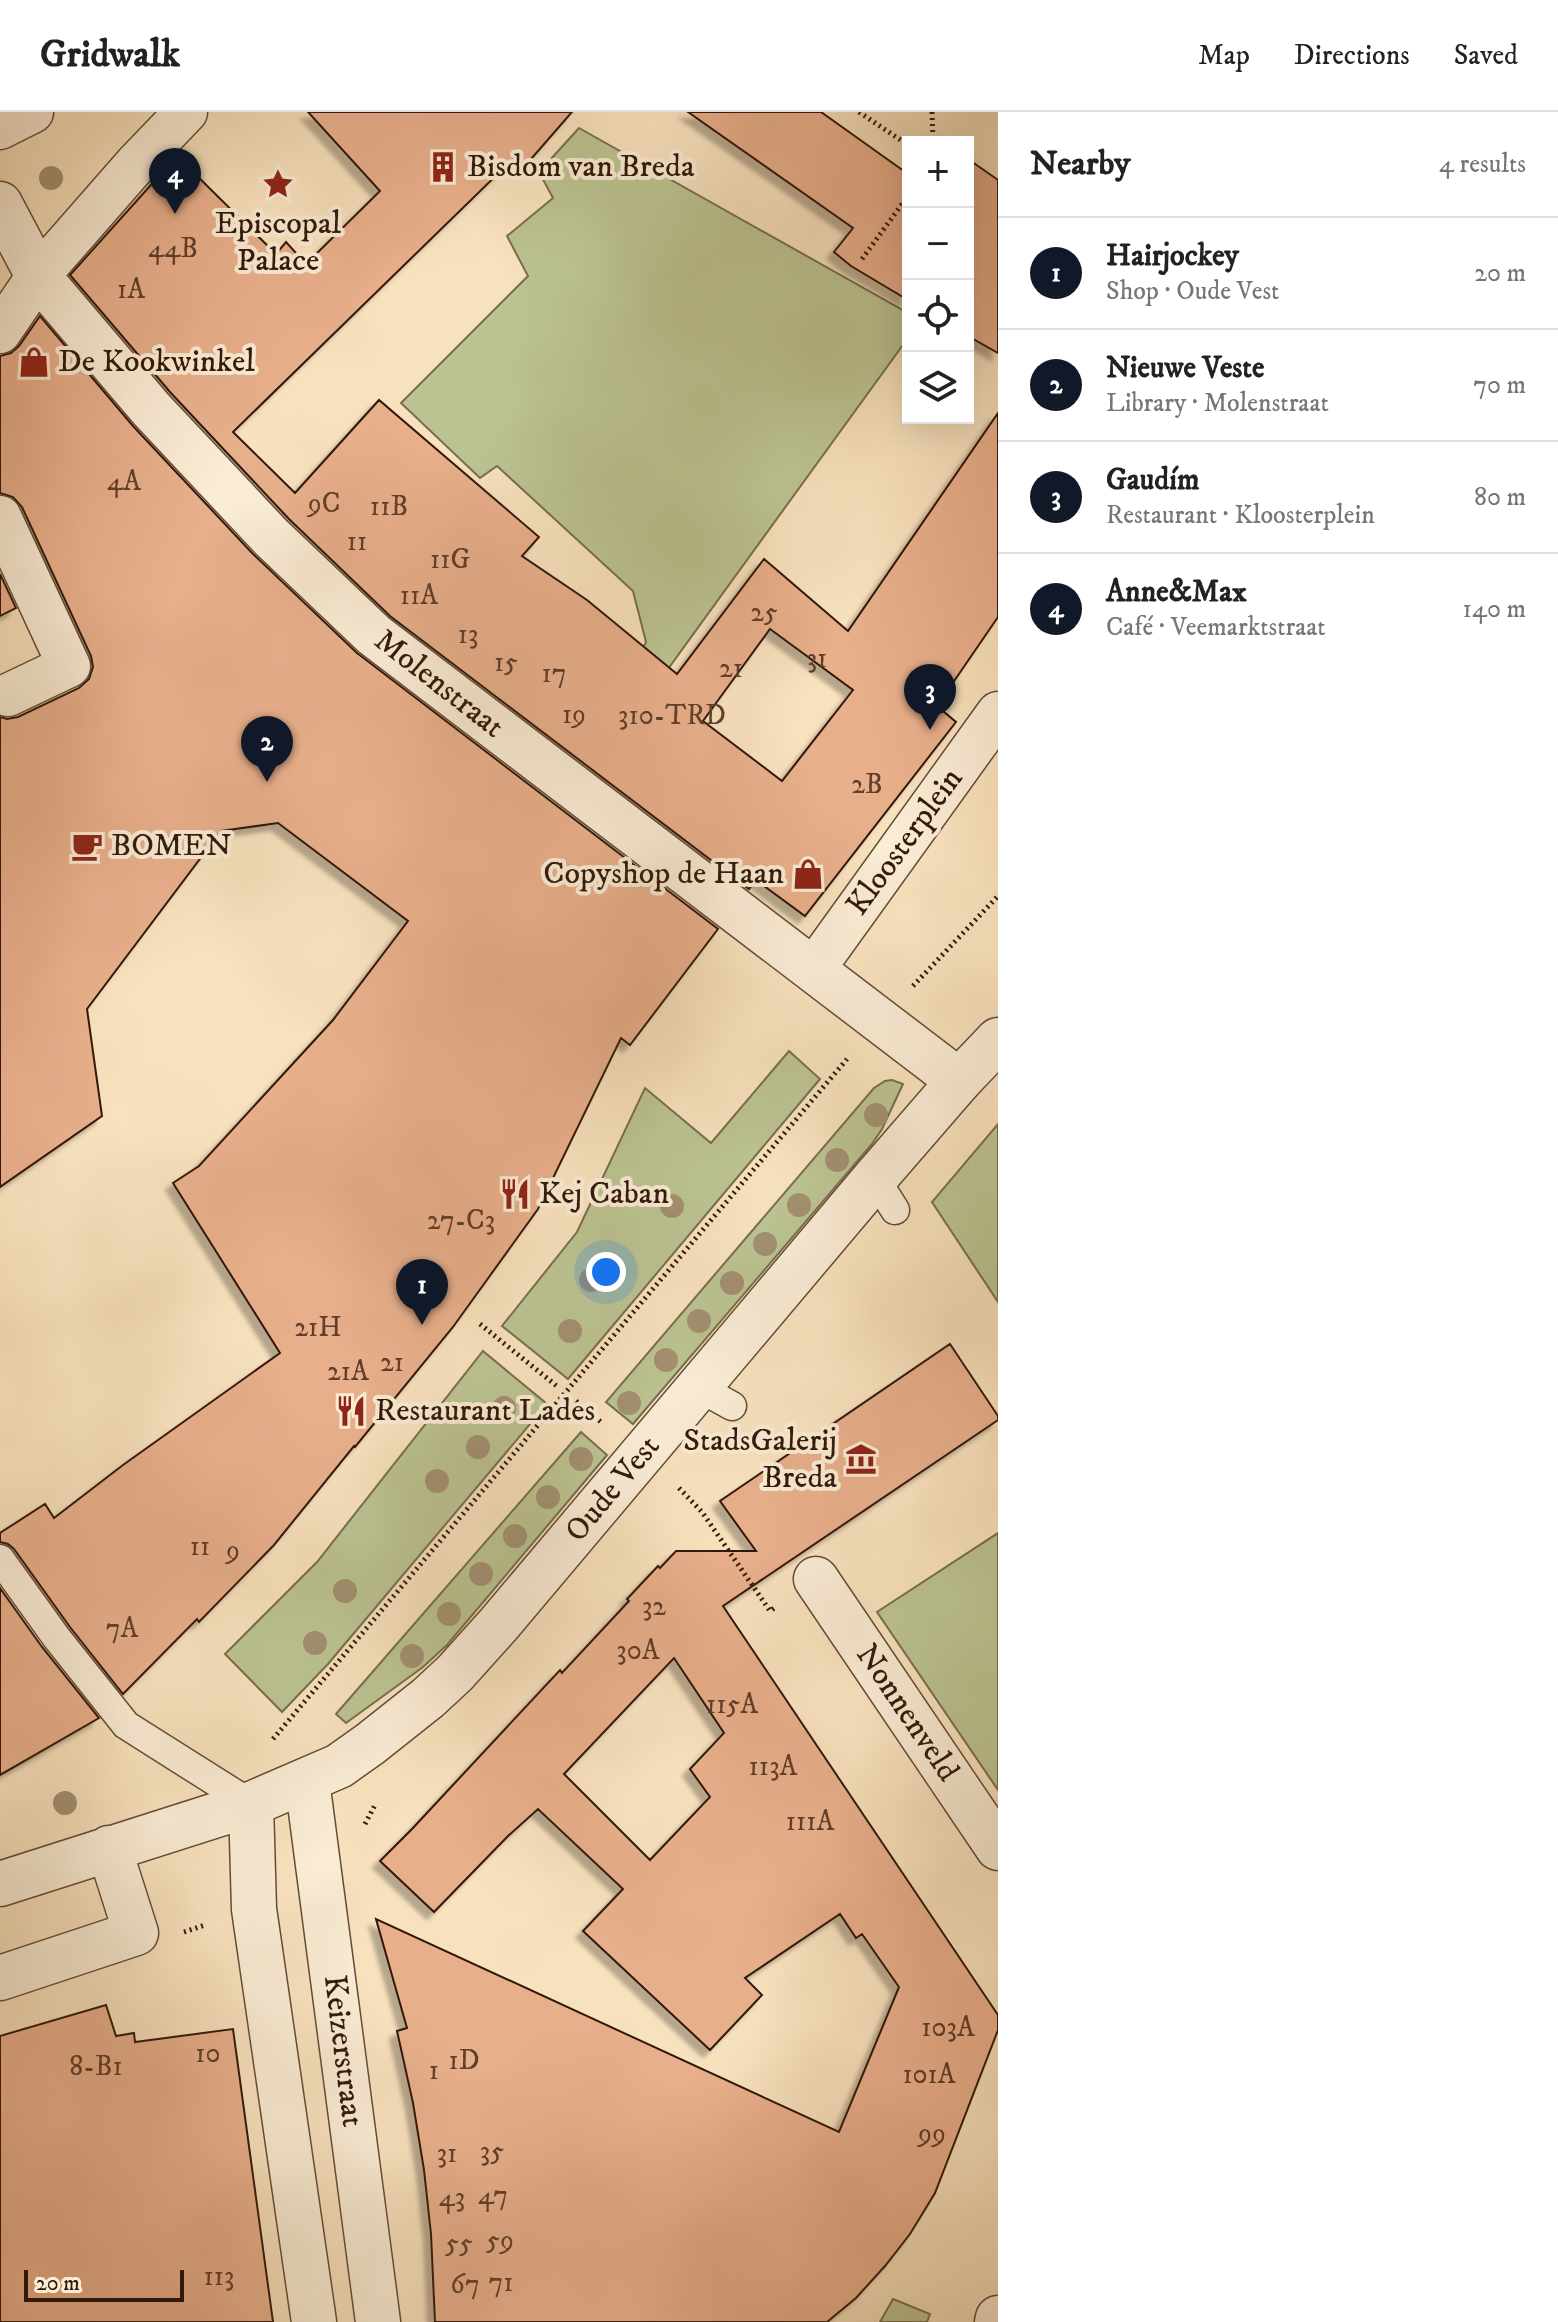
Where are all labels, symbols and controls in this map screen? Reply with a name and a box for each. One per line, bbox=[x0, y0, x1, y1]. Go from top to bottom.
text: Gridwalk bbox=[40, 31, 180, 79]
text: Map bbox=[1198, 38, 1250, 73]
text: Directions bbox=[1294, 38, 1410, 73]
text: Saved bbox=[1454, 38, 1518, 73]
map controls bbox=[902, 136, 974, 424]
button: + bbox=[902, 136, 974, 208]
text: Nearby bbox=[1030, 143, 1131, 185]
place label: Bisdom van Breda bbox=[467, 147, 695, 187]
pin: 4 bbox=[149, 148, 201, 214]
text: 4 results bbox=[1439, 148, 1526, 181]
building icon: Bisdom van Breda bbox=[426, 150, 460, 184]
place icon: Episcopal Palace bbox=[261, 167, 295, 201]
place label: Episcopal Palace bbox=[215, 204, 342, 281]
button: − bbox=[902, 208, 974, 280]
house number: 44B bbox=[148, 231, 198, 266]
text: Hairjockey bbox=[1106, 238, 1239, 275]
text: 1 bbox=[1051, 257, 1061, 290]
text: 20 m bbox=[1474, 257, 1526, 290]
house number: 1A bbox=[117, 272, 146, 307]
text: Shop · Oude Vest bbox=[1106, 275, 1279, 308]
button: locate bbox=[902, 280, 974, 352]
place label: De Kookwinkel bbox=[58, 342, 255, 382]
shop icon: De Kookwinkel bbox=[17, 345, 51, 379]
text: Nieuwe Veste bbox=[1106, 350, 1264, 387]
button: layers bbox=[902, 352, 974, 424]
text: 2 bbox=[1050, 369, 1062, 402]
text: 70 m bbox=[1473, 369, 1526, 402]
text: Library · Molenstraat bbox=[1106, 387, 1329, 420]
text: Gaudím bbox=[1106, 462, 1199, 499]
house number: 4A bbox=[107, 464, 142, 499]
text: 3 bbox=[1051, 481, 1061, 514]
text: 80 m bbox=[1474, 481, 1526, 514]
house number: 9C bbox=[306, 486, 340, 521]
house number: 11B bbox=[370, 489, 408, 524]
text: Restaurant · Kloosterplein bbox=[1106, 499, 1375, 532]
house number: 11 bbox=[347, 524, 367, 559]
house number: 11G bbox=[430, 542, 470, 577]
text: Anne&Max bbox=[1106, 574, 1247, 611]
house number: 11A bbox=[400, 578, 439, 613]
text: 4 bbox=[1049, 593, 1063, 626]
text: 140 m bbox=[1462, 593, 1526, 626]
house number: 25 bbox=[750, 595, 778, 630]
text: Café · Veemarktstraat bbox=[1106, 611, 1326, 644]
house number: 13 bbox=[458, 617, 478, 652]
street label: Molenstraat bbox=[366, 621, 512, 747]
house number: 31 bbox=[807, 641, 827, 676]
house number: 15 bbox=[494, 645, 518, 680]
house number: 21 bbox=[719, 651, 743, 686]
house number: 17 bbox=[541, 656, 567, 691]
pin: 3 bbox=[904, 664, 956, 730]
house number: 19 bbox=[562, 697, 586, 732]
house number: 310-TRD bbox=[618, 698, 726, 733]
pin: 2 bbox=[241, 716, 293, 782]
street label: Kloosterplein bbox=[838, 760, 972, 924]
house number: 2B bbox=[851, 767, 883, 802]
place label: BOMEN bbox=[111, 826, 232, 866]
cafe icon: BOMEN bbox=[70, 829, 104, 863]
place label: Copyshop de Haan bbox=[543, 854, 784, 894]
shop icon: Copyshop de Haan bbox=[791, 857, 825, 891]
place label: Kej Caban bbox=[539, 1174, 669, 1214]
restaurant icon: Kej Caban bbox=[498, 1177, 532, 1211]
house number: 27-C3 bbox=[427, 1203, 495, 1238]
your location bbox=[586, 1252, 626, 1292]
pin: 1 bbox=[396, 1259, 448, 1325]
house number: 21H bbox=[294, 1310, 342, 1345]
house number: 21 bbox=[380, 1345, 404, 1380]
house number: 21A bbox=[327, 1354, 370, 1389]
place label: Restaurant Lades bbox=[375, 1391, 595, 1431]
restaurant icon: Restaurant Lades bbox=[334, 1394, 368, 1428]
place label: StadsGalerij Breda bbox=[683, 1421, 837, 1498]
street label: Oude Vest bbox=[557, 1428, 669, 1550]
museum icon: StadsGalerij Breda bbox=[844, 1442, 878, 1476]
house number: 11 bbox=[190, 1529, 210, 1564]
house number: 9 bbox=[224, 1533, 240, 1568]
house number: 32 bbox=[642, 1589, 666, 1624]
house number: 7A bbox=[106, 1611, 139, 1646]
house number: 30A bbox=[616, 1633, 661, 1668]
street label: Nonnenveld bbox=[846, 1637, 968, 1789]
house number: 115A bbox=[706, 1687, 759, 1722]
house number: 113A bbox=[749, 1749, 799, 1784]
house number: 111A bbox=[786, 1804, 836, 1839]
street label: Keizerstraat bbox=[314, 1973, 372, 2129]
house number: 103A bbox=[921, 2010, 976, 2045]
house number: 10 bbox=[195, 2036, 221, 2071]
house number: 1D bbox=[448, 2043, 480, 2078]
house number: 8-B1 bbox=[69, 2049, 123, 2084]
house number: 1 bbox=[429, 2053, 439, 2088]
house number: 101A bbox=[902, 2057, 957, 2092]
house number: 99 bbox=[916, 2116, 946, 2151]
house number: 35 bbox=[480, 2134, 504, 2169]
house number: 31 bbox=[437, 2136, 457, 2171]
house number: 47 bbox=[478, 2178, 508, 2213]
house number: 43 bbox=[439, 2180, 465, 2215]
house number: 59 bbox=[486, 2223, 514, 2258]
house number: 55 bbox=[445, 2226, 473, 2261]
house number: 113 bbox=[203, 2259, 235, 2294]
house number: 71 bbox=[488, 2265, 514, 2300]
scale bar bbox=[24, 2266, 184, 2302]
house number: 67 bbox=[450, 2267, 480, 2302]
text: 20 m bbox=[36, 2270, 80, 2297]

